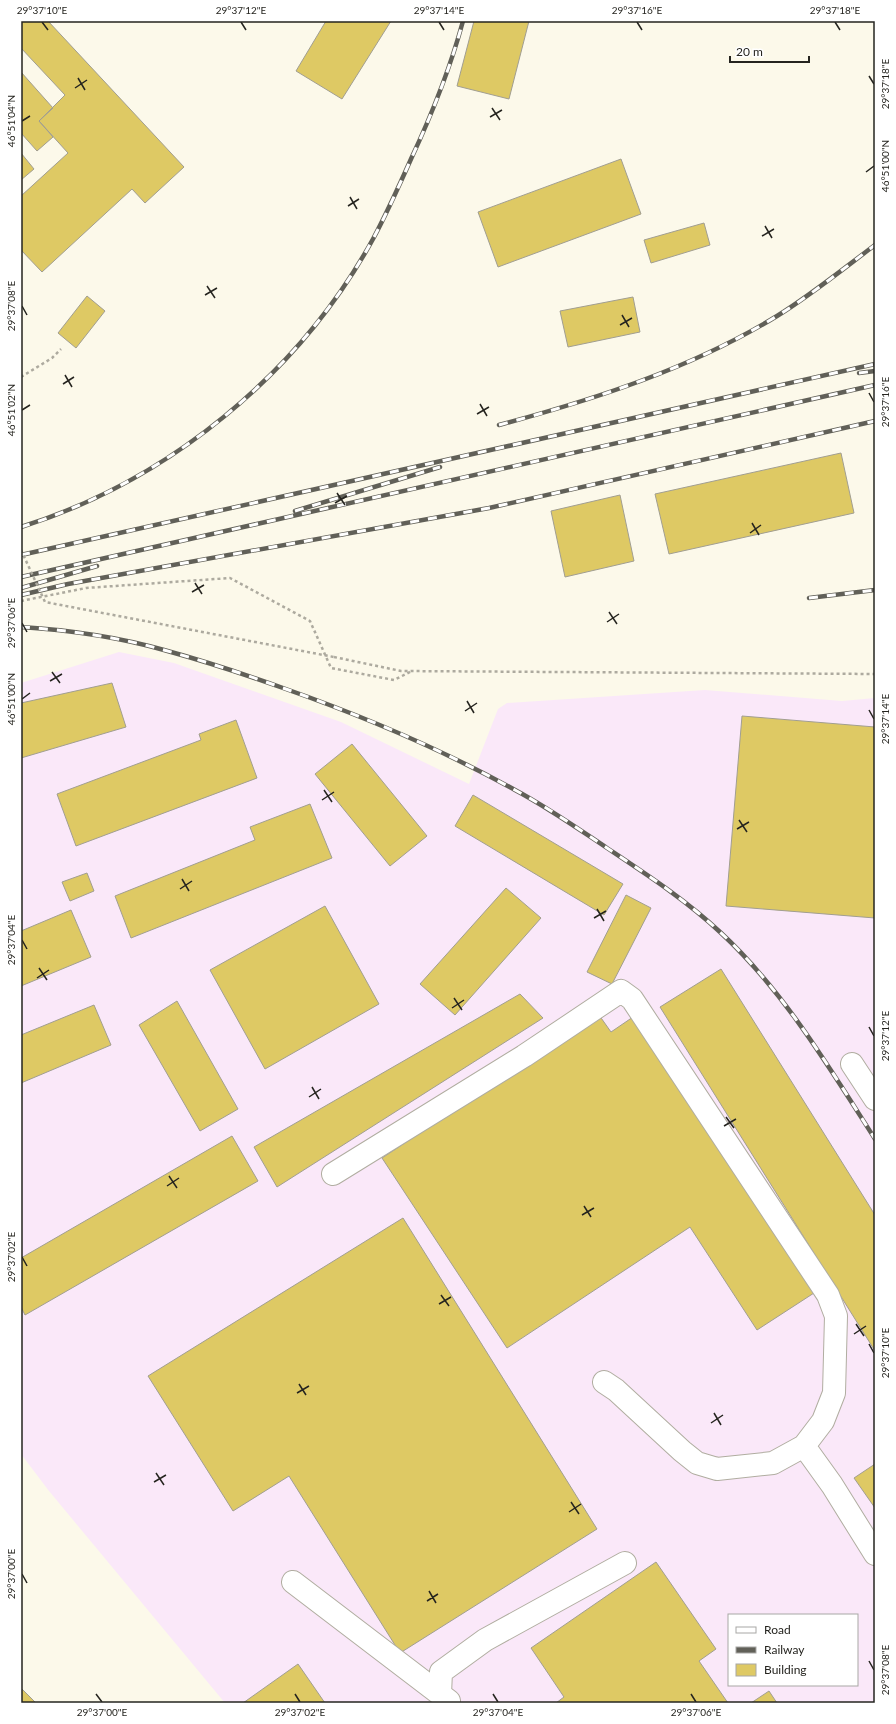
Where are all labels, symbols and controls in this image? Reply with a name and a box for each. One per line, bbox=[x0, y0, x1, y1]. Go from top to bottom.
text: 29°37'10"E bbox=[17, 4, 67, 16]
text: 29°37'12"E bbox=[216, 4, 266, 16]
text: 29°37'14"E bbox=[414, 4, 464, 16]
text: 29°37'16"E bbox=[612, 4, 662, 16]
text: 29°37'18"E bbox=[810, 4, 860, 16]
scale bar bbox=[730, 38, 809, 64]
text: 20 m bbox=[736, 44, 763, 59]
text: 29°37'18"E bbox=[879, 59, 891, 109]
text: 46°51'04"N bbox=[5, 95, 17, 147]
text: 46°51'00"N bbox=[879, 140, 891, 192]
text: 29°37'08"E bbox=[5, 281, 17, 331]
text: 29°37'16"E bbox=[879, 377, 891, 427]
text: 46°51'02"N bbox=[5, 384, 17, 436]
text: 29°37'06"E bbox=[5, 598, 17, 648]
text: 46°51'00"N bbox=[5, 673, 17, 725]
text: 29°37'14"E bbox=[879, 694, 891, 744]
text: 29°37'04"E bbox=[5, 915, 17, 965]
text: 29°37'12"E bbox=[879, 1011, 891, 1061]
text: 29°37'02"E bbox=[5, 1232, 17, 1282]
text: 29°37'10"E bbox=[879, 1328, 891, 1378]
text: 29°37'00"E bbox=[5, 1549, 17, 1599]
legend bbox=[728, 1614, 858, 1686]
text: Road bbox=[764, 1622, 791, 1637]
text: Railway bbox=[764, 1642, 805, 1657]
text: 29°37'08"E bbox=[879, 1645, 891, 1695]
text: Building bbox=[764, 1662, 807, 1677]
text: 29°37'00"E bbox=[77, 1706, 127, 1718]
text: 29°37'02"E bbox=[275, 1706, 325, 1718]
text: 29°37'04"E bbox=[473, 1706, 523, 1718]
text: 29°37'06"E bbox=[671, 1706, 721, 1718]

